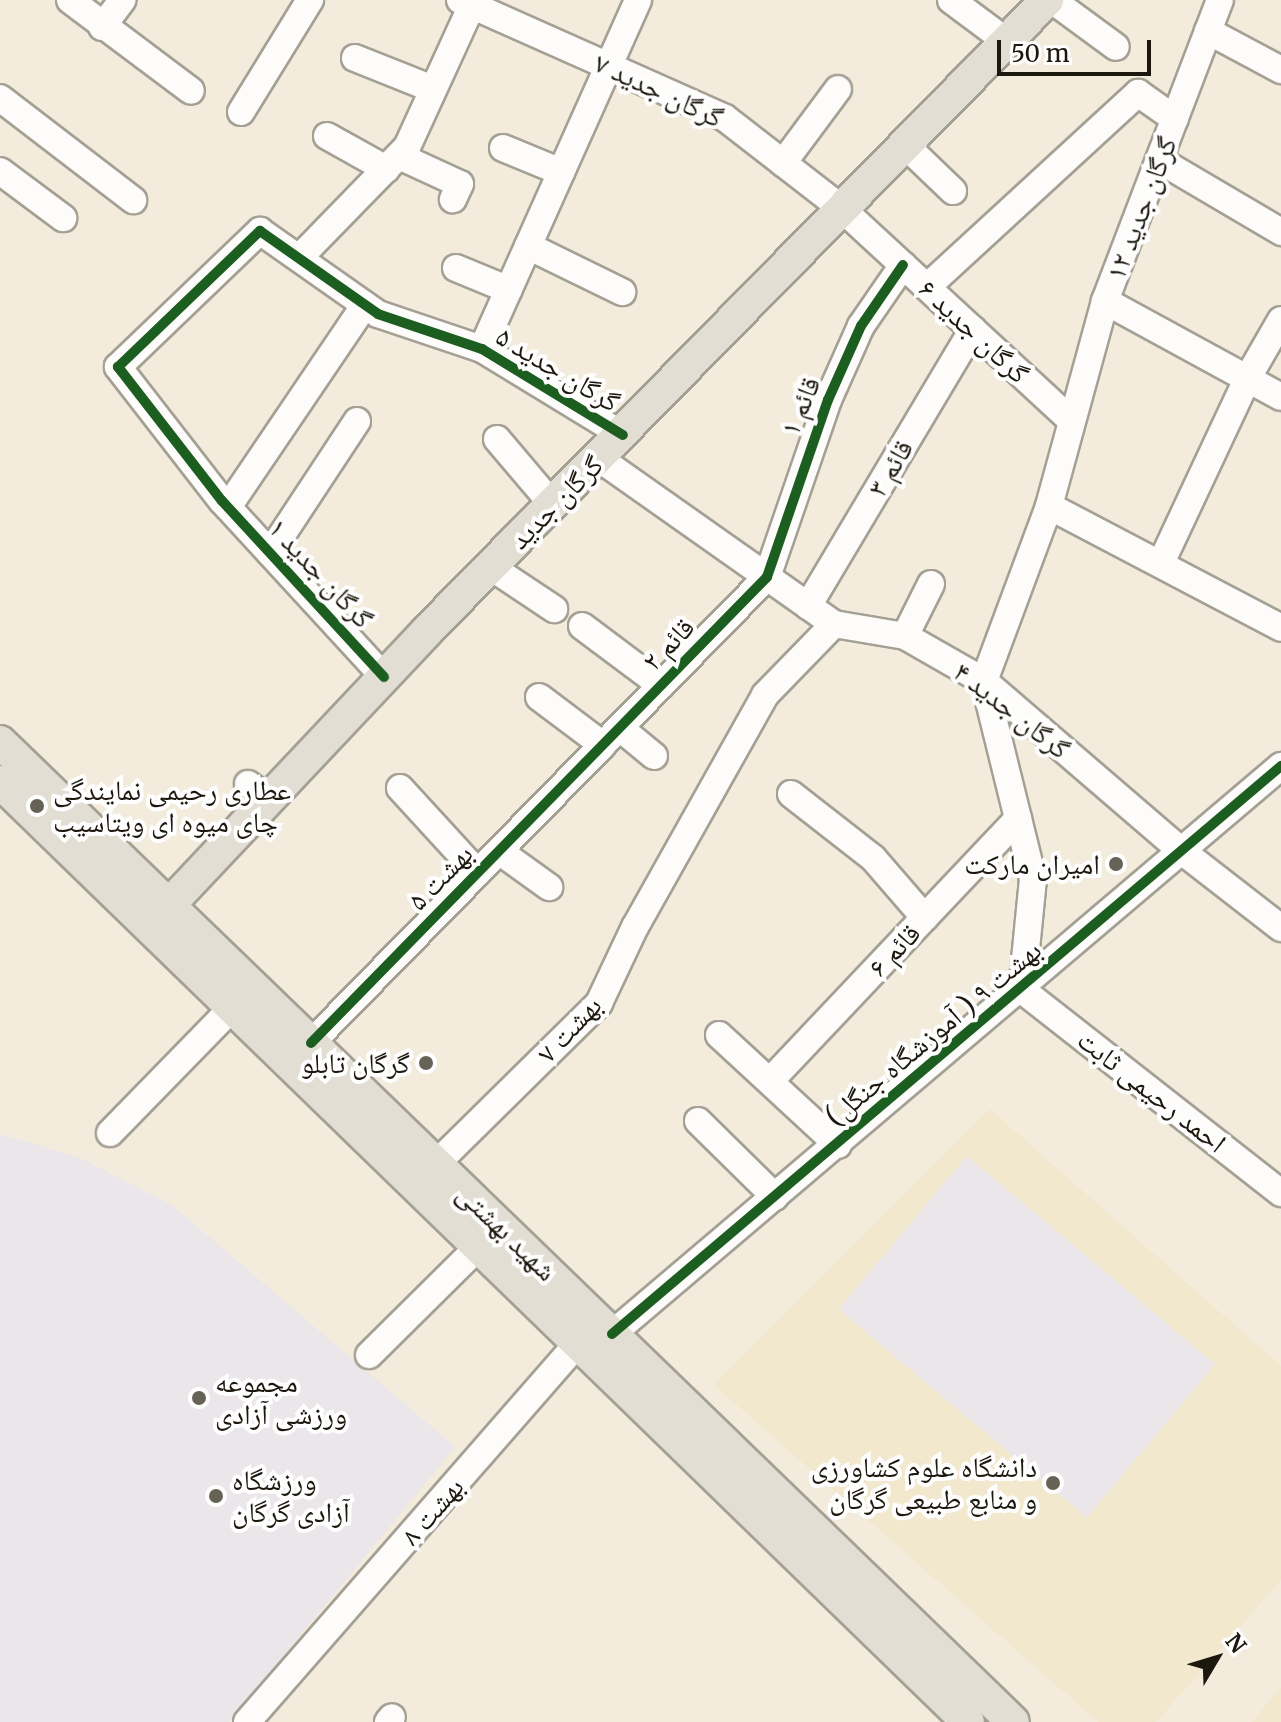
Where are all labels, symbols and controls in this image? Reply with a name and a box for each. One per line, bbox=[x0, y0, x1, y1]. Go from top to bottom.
scale bar bbox=[1001, 24, 1155, 74]
text: 50 m bbox=[1011, 38, 1070, 69]
street label: گرگان جدید ۷ bbox=[589, 46, 729, 134]
street label: گرگان جدید ۱۲ bbox=[1098, 132, 1184, 284]
street label: گرگان جدید ۶ bbox=[912, 272, 1036, 390]
street label: گرگان جدید ۵ bbox=[490, 319, 626, 419]
street label: ۱ قائم bbox=[773, 372, 827, 440]
street label: ۳ قائم bbox=[860, 433, 920, 503]
street label: گرگان جدید bbox=[502, 448, 610, 556]
street label: گرگان جدید ۱ bbox=[262, 511, 380, 635]
street label: ۲ قائم bbox=[635, 611, 701, 677]
street label: گرگان جدید ۴ bbox=[947, 654, 1077, 766]
place label: عطاری رحیمی نمایندگی چای میوه ای ویتاسیب bbox=[53, 773, 291, 839]
marker: عطاری رحیمی نمایندگی چای میوه ای ویتاسیب bbox=[28, 797, 46, 815]
street label: بهشت ۵ bbox=[400, 837, 480, 917]
place label: امیران مارکت bbox=[964, 847, 1100, 881]
marker: امیران مارکت bbox=[1107, 855, 1125, 873]
street label: قائم ۶ bbox=[861, 917, 927, 983]
street label: بهشت ۹ ( آموزشگاه جنگل) bbox=[818, 933, 1048, 1133]
street label: بهشت ۷ bbox=[530, 989, 608, 1069]
street label: احمد رحیمی ثابت bbox=[1071, 1023, 1233, 1159]
place label: گرگان تابلو bbox=[301, 1046, 410, 1080]
marker: گرگان تابلو bbox=[417, 1054, 435, 1072]
street label: شهید بهشتی bbox=[450, 1176, 564, 1288]
place label: مجموعه ورزشی آزادی bbox=[215, 1365, 347, 1431]
marker: مجموعه ورزشی آزادی bbox=[190, 1389, 208, 1407]
place label: دانشگاه علوم کشاورزی و منابع طبیعی گرگان bbox=[811, 1450, 1037, 1516]
place label: ورزشگاه آزادی گرگان bbox=[232, 1463, 350, 1529]
street label: ۸ بهشت bbox=[393, 1470, 471, 1552]
marker: دانشگاه علوم کشاورزی و منابع طبیعی گرگان bbox=[1044, 1474, 1062, 1492]
marker: ورزشگاه آزادی گرگان bbox=[207, 1487, 225, 1505]
north arrow bbox=[1177, 1618, 1257, 1698]
text: N bbox=[1220, 1628, 1252, 1659]

